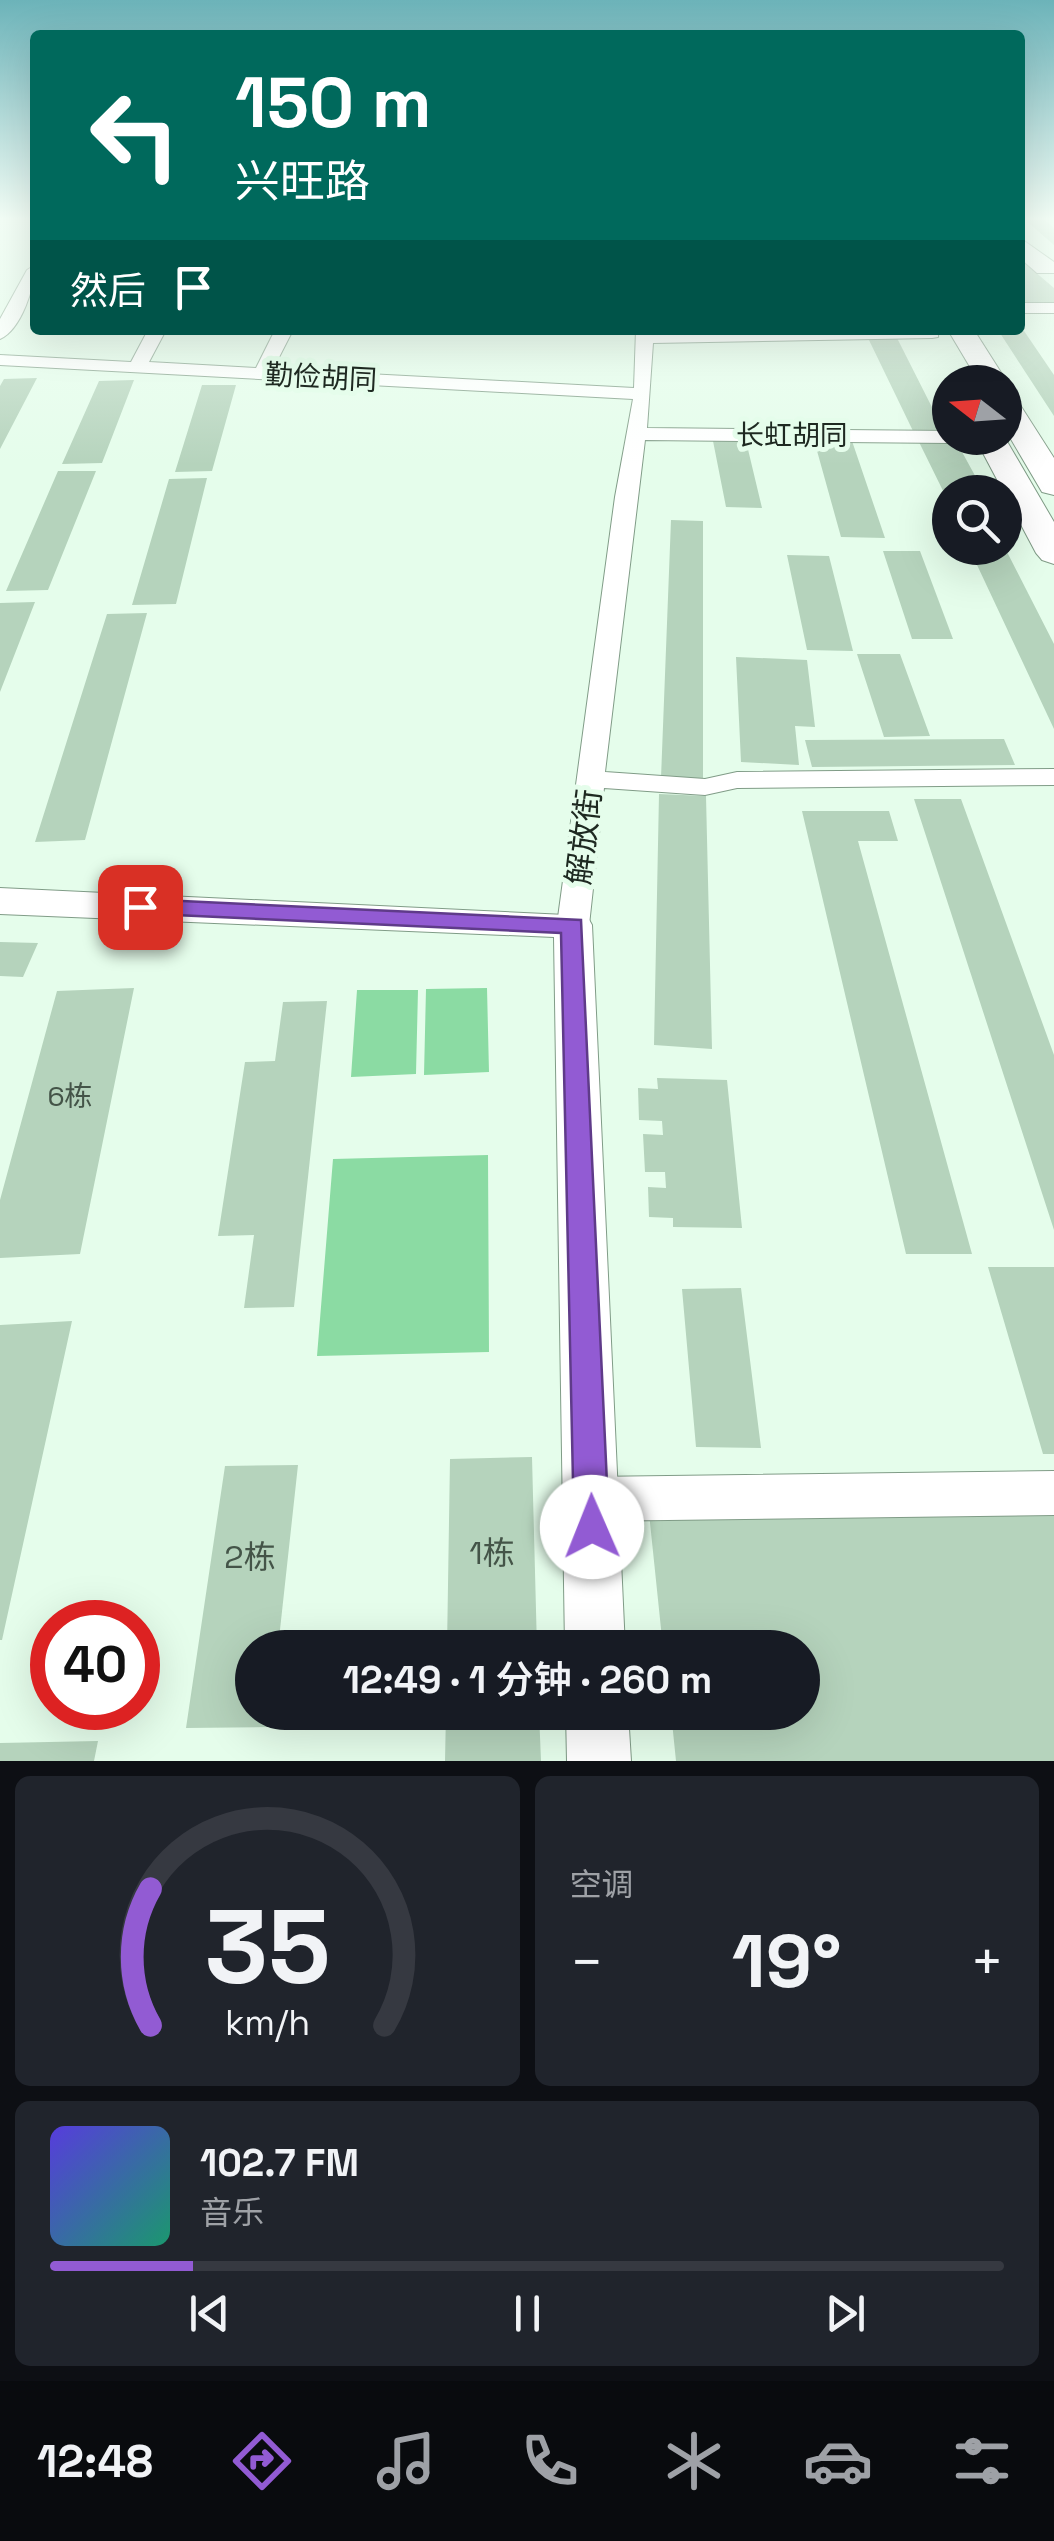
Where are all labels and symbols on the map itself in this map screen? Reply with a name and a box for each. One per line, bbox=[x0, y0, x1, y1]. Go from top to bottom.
street label: 勤俭胡同 bbox=[264, 356, 378, 398]
north arrow bbox=[932, 365, 1022, 455]
street label: 长虹胡同 bbox=[736, 417, 848, 453]
street label: 解放街 bbox=[558, 787, 610, 887]
pin bbox=[98, 865, 183, 950]
house number: 6栋 bbox=[47, 1078, 93, 1114]
position arrow bbox=[540, 1475, 644, 1579]
house number: 1栋 bbox=[469, 1533, 515, 1573]
house number: 2栋 bbox=[224, 1537, 276, 1577]
speed limit sign: 40 bbox=[30, 1600, 160, 1730]

